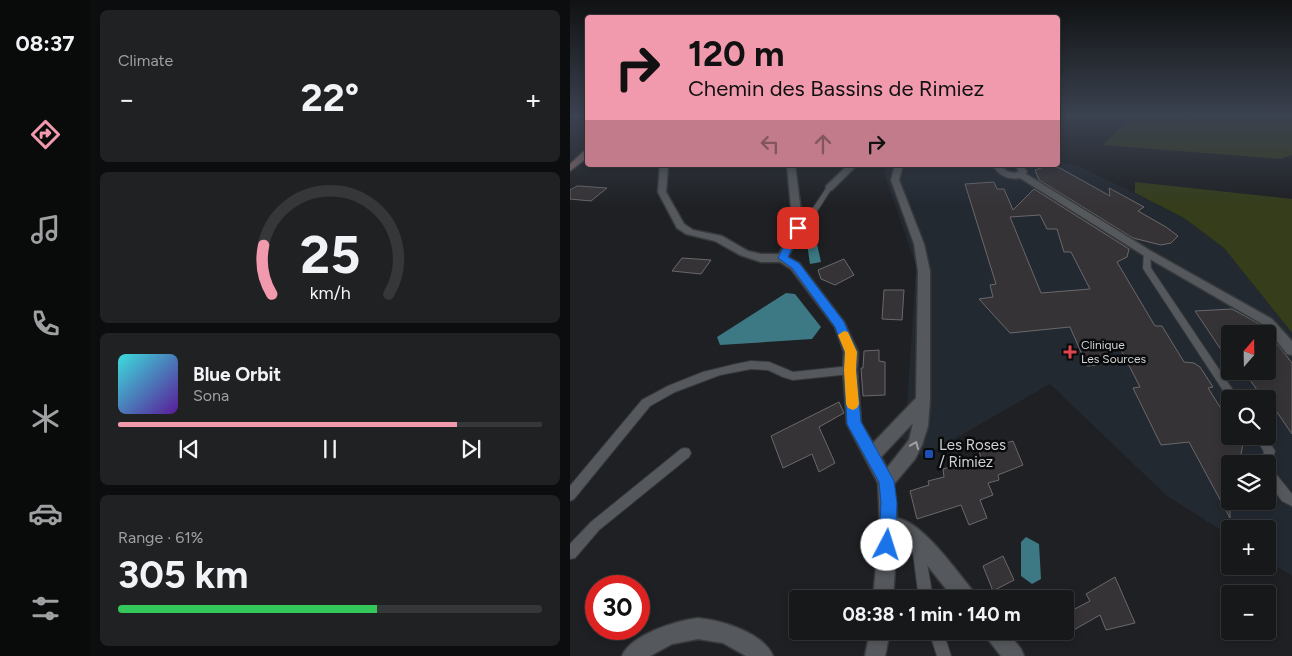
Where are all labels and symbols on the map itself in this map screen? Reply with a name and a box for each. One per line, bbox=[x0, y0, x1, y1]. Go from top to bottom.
pin bbox=[777, 207, 819, 249]
north arrow bbox=[1221, 325, 1276, 380]
place label: Clinique Les Sources bbox=[1081, 338, 1146, 366]
marker: Clinique Les Sources bbox=[1063, 345, 1077, 359]
place label: Les Roses / Rimiez bbox=[939, 436, 1006, 471]
one-way arrow bbox=[908, 441, 919, 450]
marker: Les Roses / Rimiez bbox=[923, 448, 935, 460]
position arrow bbox=[860, 518, 912, 570]
speed limit sign: 30 bbox=[585, 575, 650, 640]

